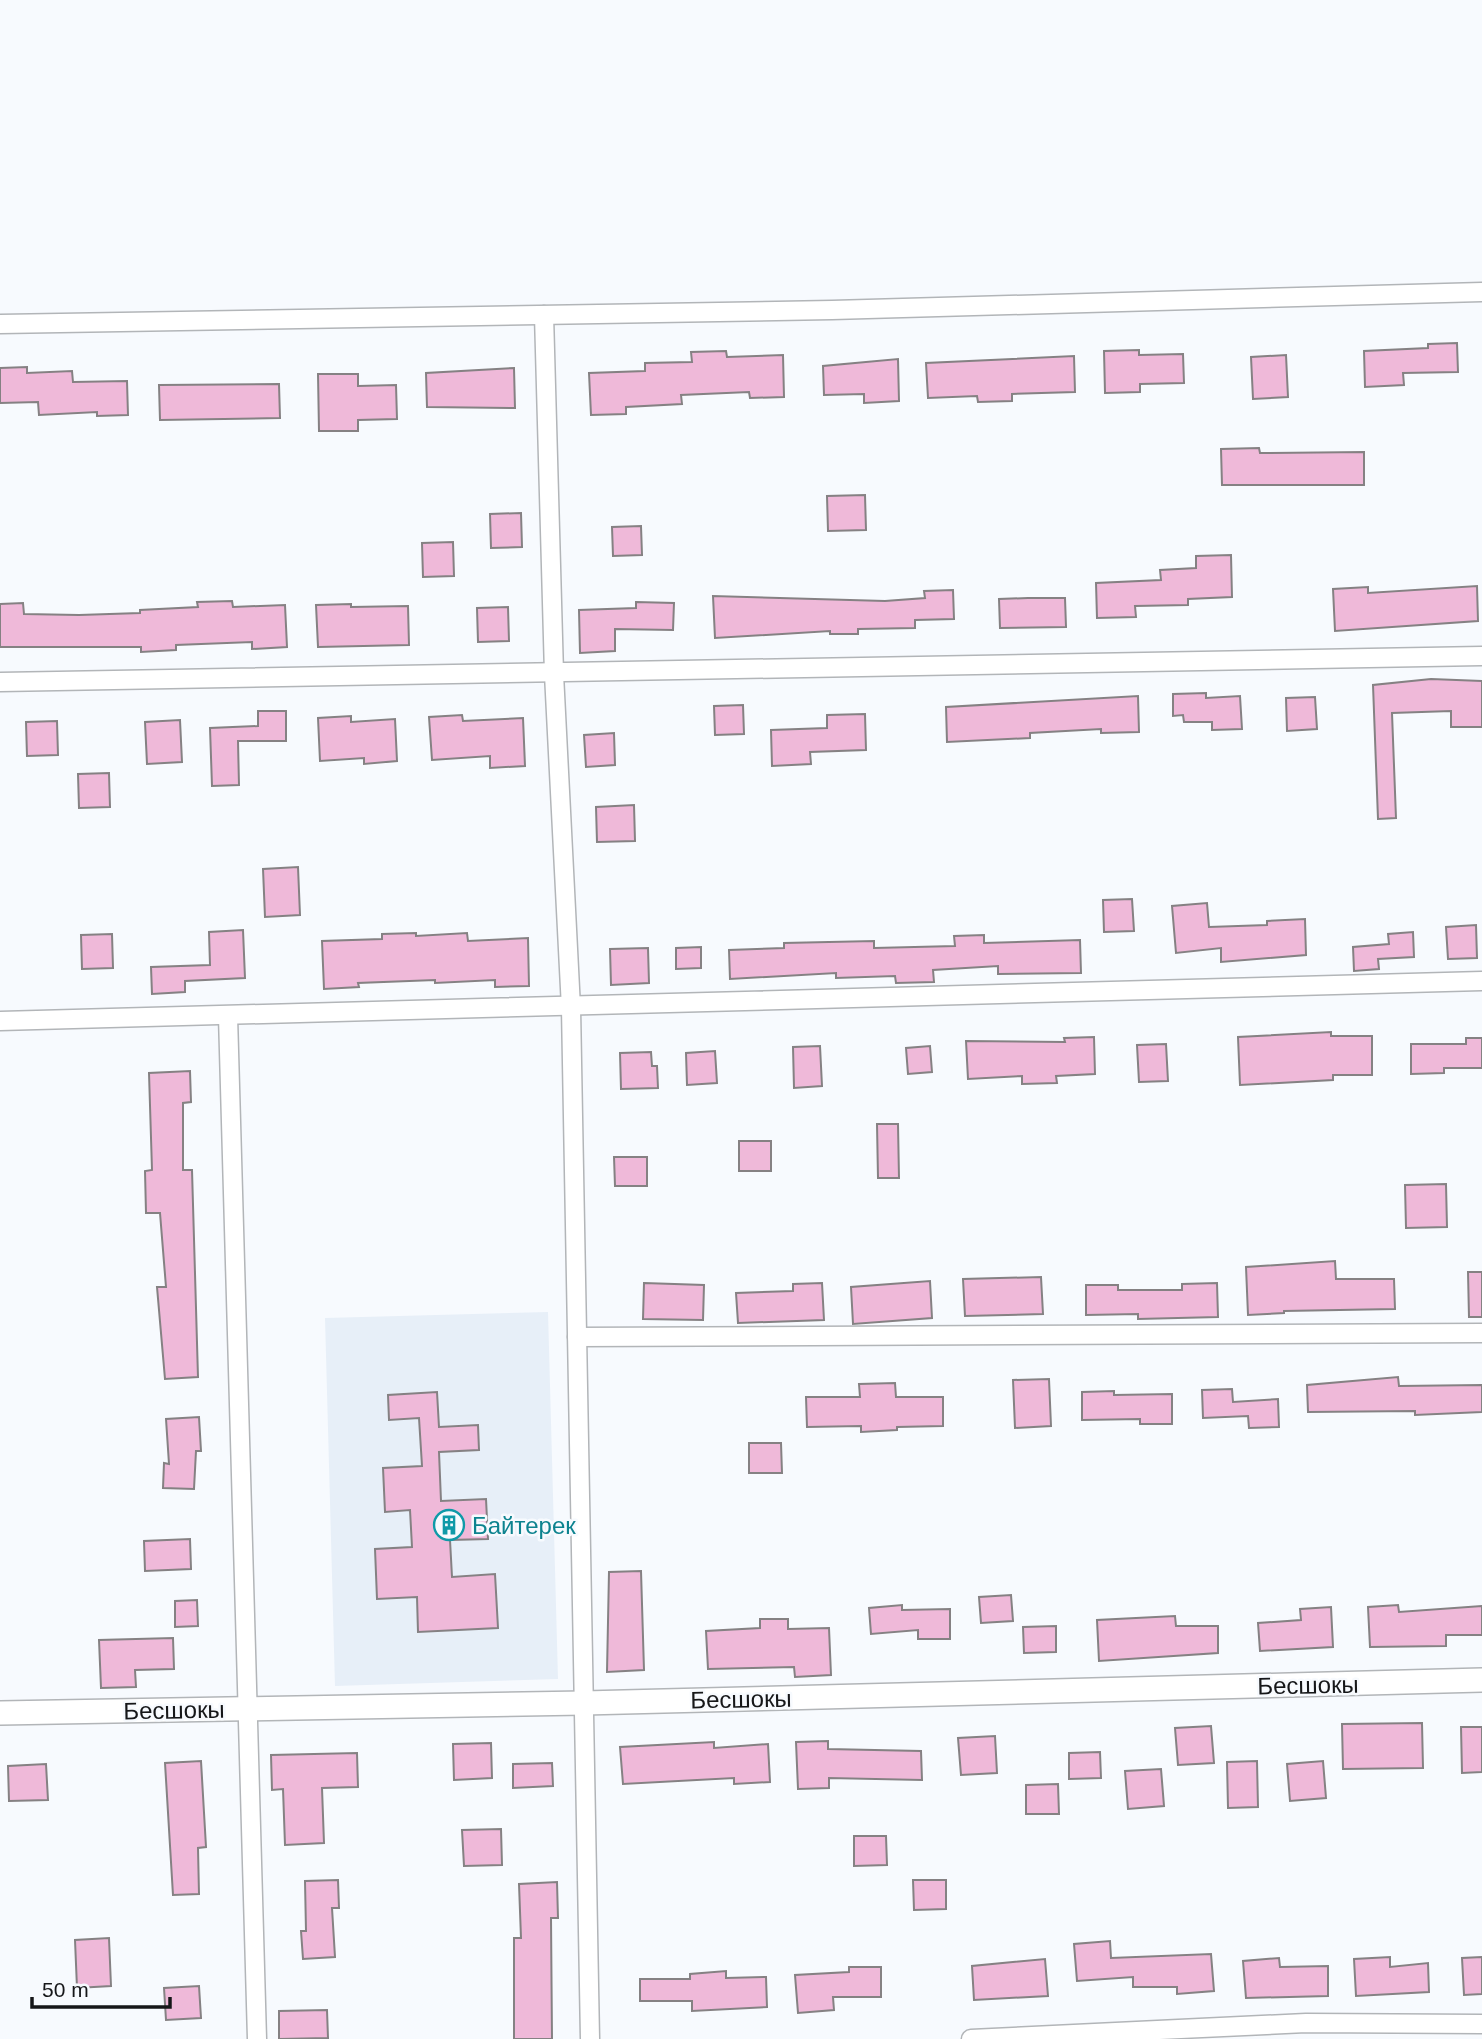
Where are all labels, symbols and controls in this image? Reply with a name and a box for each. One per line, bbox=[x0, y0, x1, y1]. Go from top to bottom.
building icon: Байтерек bbox=[432, 1508, 466, 1542]
place label: Байтерек bbox=[472, 1512, 576, 1539]
street label: Бесшокы bbox=[1257, 1671, 1359, 1699]
street label: Бесшокы bbox=[690, 1685, 792, 1713]
street label: Бесшокы bbox=[123, 1696, 225, 1724]
scale bar bbox=[32, 1966, 170, 2010]
text: 50 m bbox=[42, 1978, 89, 2001]

